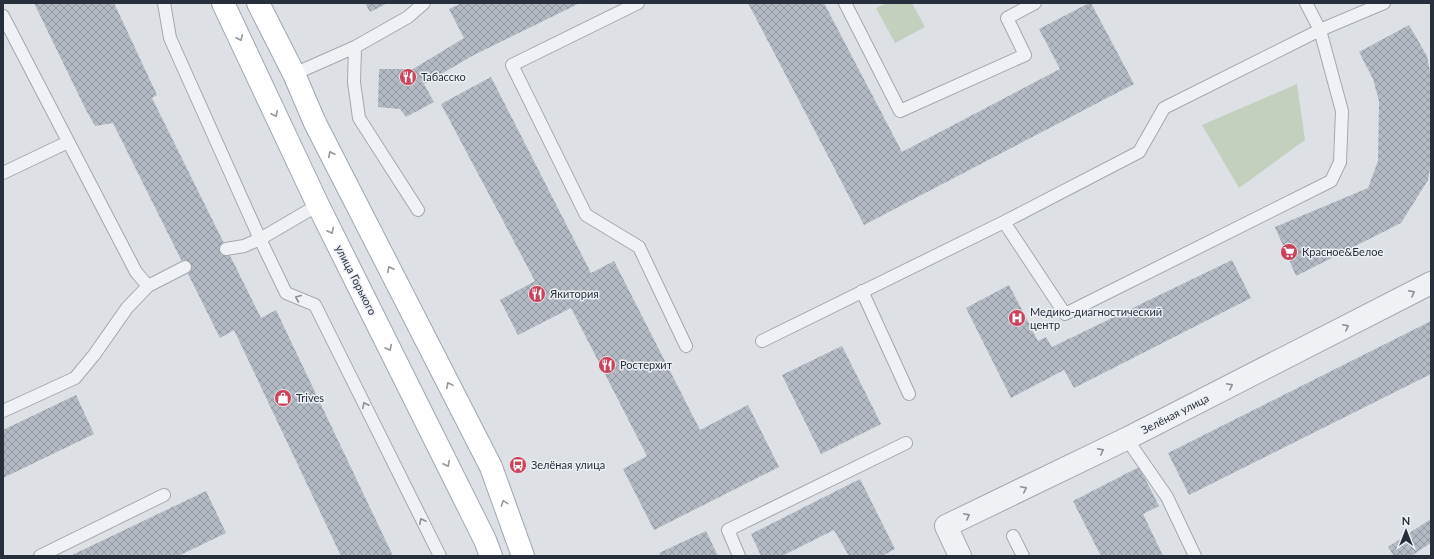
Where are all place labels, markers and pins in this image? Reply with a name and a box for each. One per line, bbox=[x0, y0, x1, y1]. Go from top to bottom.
restaurant icon: Табасско bbox=[398, 67, 418, 87]
place label: Табасско bbox=[421, 70, 466, 83]
supermarket icon: Красное&Белое bbox=[1279, 242, 1299, 262]
place label: Красное&Белое bbox=[1302, 245, 1384, 258]
restaurant icon: Якитория bbox=[527, 284, 547, 304]
place label: Якитория bbox=[549, 287, 599, 300]
place label: Медико-диагностический центр bbox=[1030, 305, 1162, 331]
hospital icon: Медико-диагностический центр bbox=[1007, 308, 1027, 328]
restaurant icon: Ростерхит bbox=[597, 355, 617, 375]
place label: Ростерхит bbox=[620, 358, 673, 371]
shop icon: Trives bbox=[273, 388, 293, 408]
place label: Trives bbox=[296, 391, 324, 404]
bus stop icon: Зелёная улица bbox=[508, 455, 528, 475]
place label: Зелёная улица bbox=[531, 458, 605, 471]

